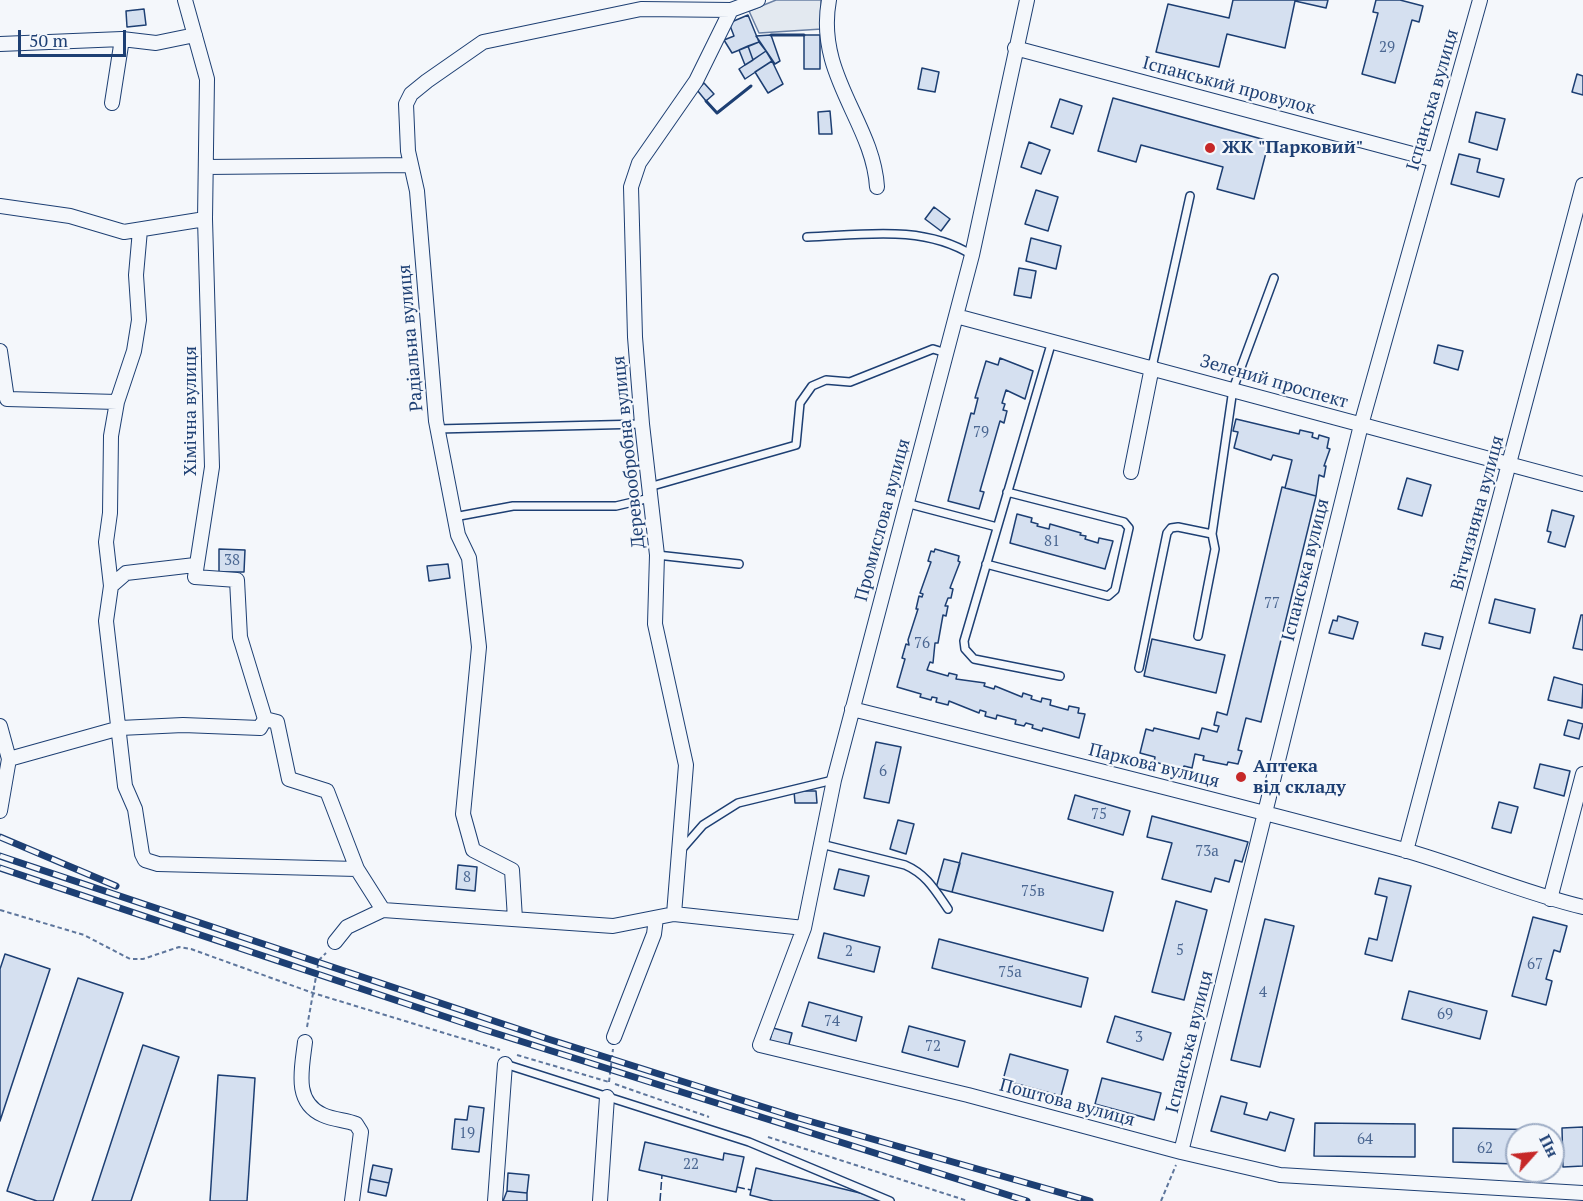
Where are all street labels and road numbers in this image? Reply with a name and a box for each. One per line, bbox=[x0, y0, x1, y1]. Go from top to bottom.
street label: Іспанська вулиця bbox=[1402, 27, 1464, 173]
street label: Іспанський провулок bbox=[1140, 52, 1318, 120]
street label: Радіальна вулиця bbox=[394, 264, 428, 412]
street label: Хімічна вулиця bbox=[180, 346, 202, 476]
street label: Зелений проспект bbox=[1197, 351, 1351, 413]
street label: Деревообробна вулиця bbox=[608, 355, 650, 549]
street label: Вітчизняна вулиця bbox=[1447, 433, 1509, 593]
street label: Промислова вулиця bbox=[851, 436, 915, 604]
street label: Іспанська вулиця bbox=[1278, 496, 1334, 644]
street label: Паркова вулиця bbox=[1086, 739, 1222, 793]
street label: Іспанська вулиця bbox=[1162, 968, 1218, 1116]
street label: Поштова вулиця bbox=[997, 1075, 1137, 1131]

